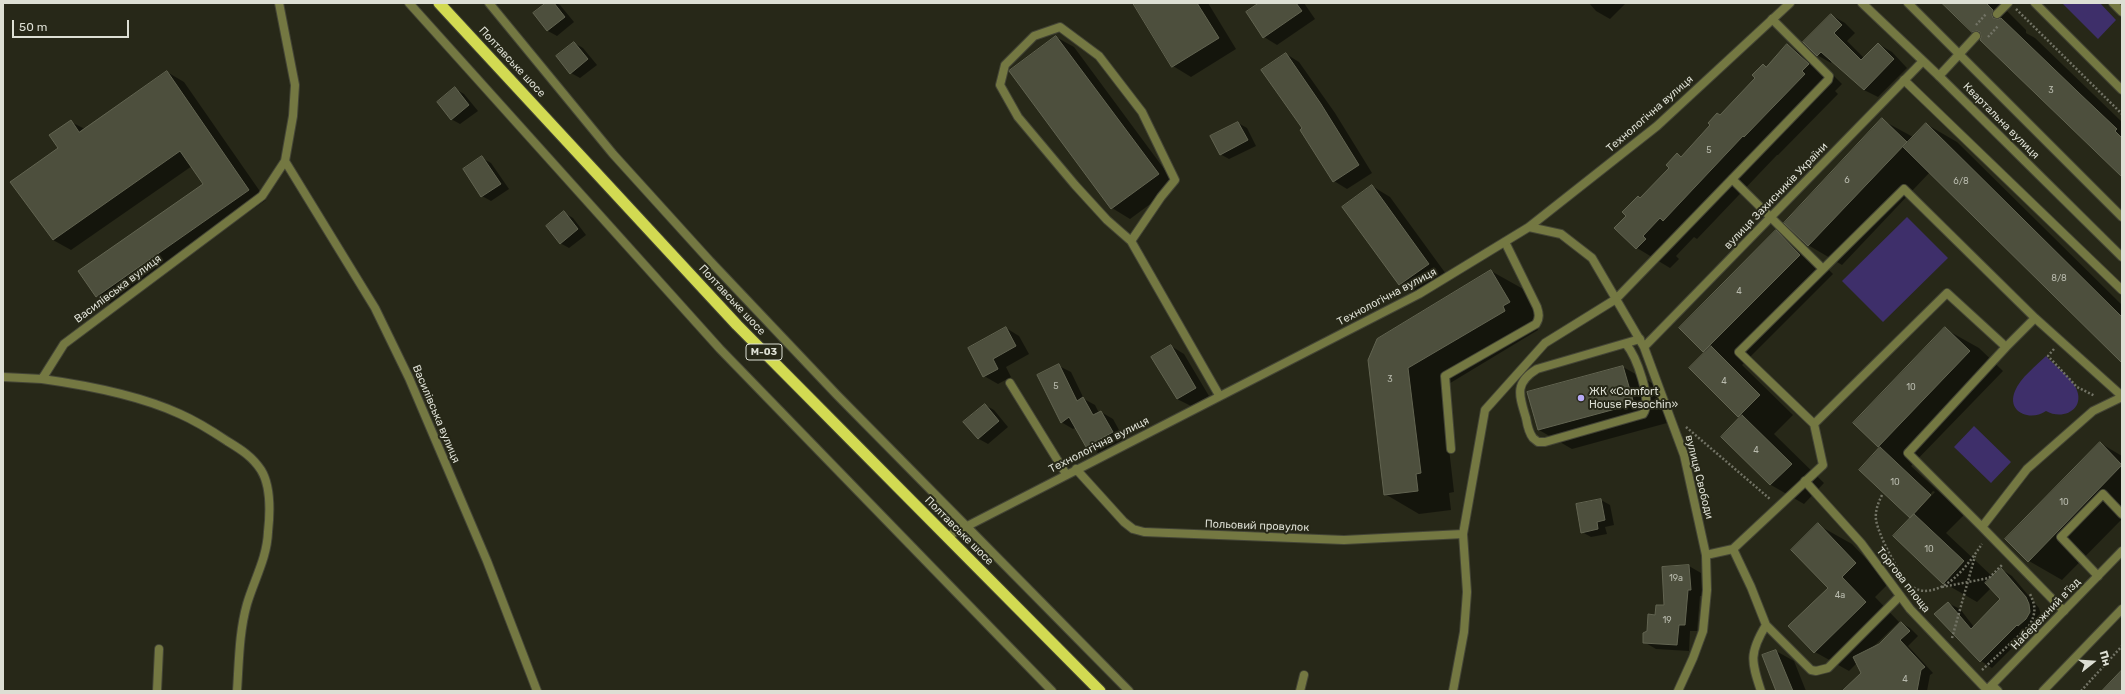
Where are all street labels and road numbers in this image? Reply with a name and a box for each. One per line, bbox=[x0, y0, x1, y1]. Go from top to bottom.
street label: Полтавське шосе bbox=[476, 24, 548, 100]
street label: Технологічна вулиця bbox=[1604, 73, 1696, 155]
street label: Квартальна вулиця bbox=[1960, 80, 2042, 162]
street label: вулиця Захисників України bbox=[1721, 140, 1831, 252]
street label: Василівська вулиця bbox=[72, 252, 164, 326]
street label: Полтавське шосе bbox=[696, 262, 768, 338]
street label: Технологічна вулиця bbox=[1335, 265, 1439, 329]
road number: М-03 bbox=[746, 344, 782, 360]
street label: Василівська вулиця bbox=[409, 363, 463, 465]
street label: Технологічна вулиця bbox=[1047, 414, 1151, 476]
street label: вулиця Свободи bbox=[1682, 434, 1716, 520]
street label: Полтавське шосе bbox=[922, 494, 996, 568]
street label: Польовий провулок bbox=[1205, 518, 1309, 534]
street label: Торгова площа bbox=[1873, 545, 1933, 615]
street label: Набережний в’їзд bbox=[2008, 575, 2084, 653]

